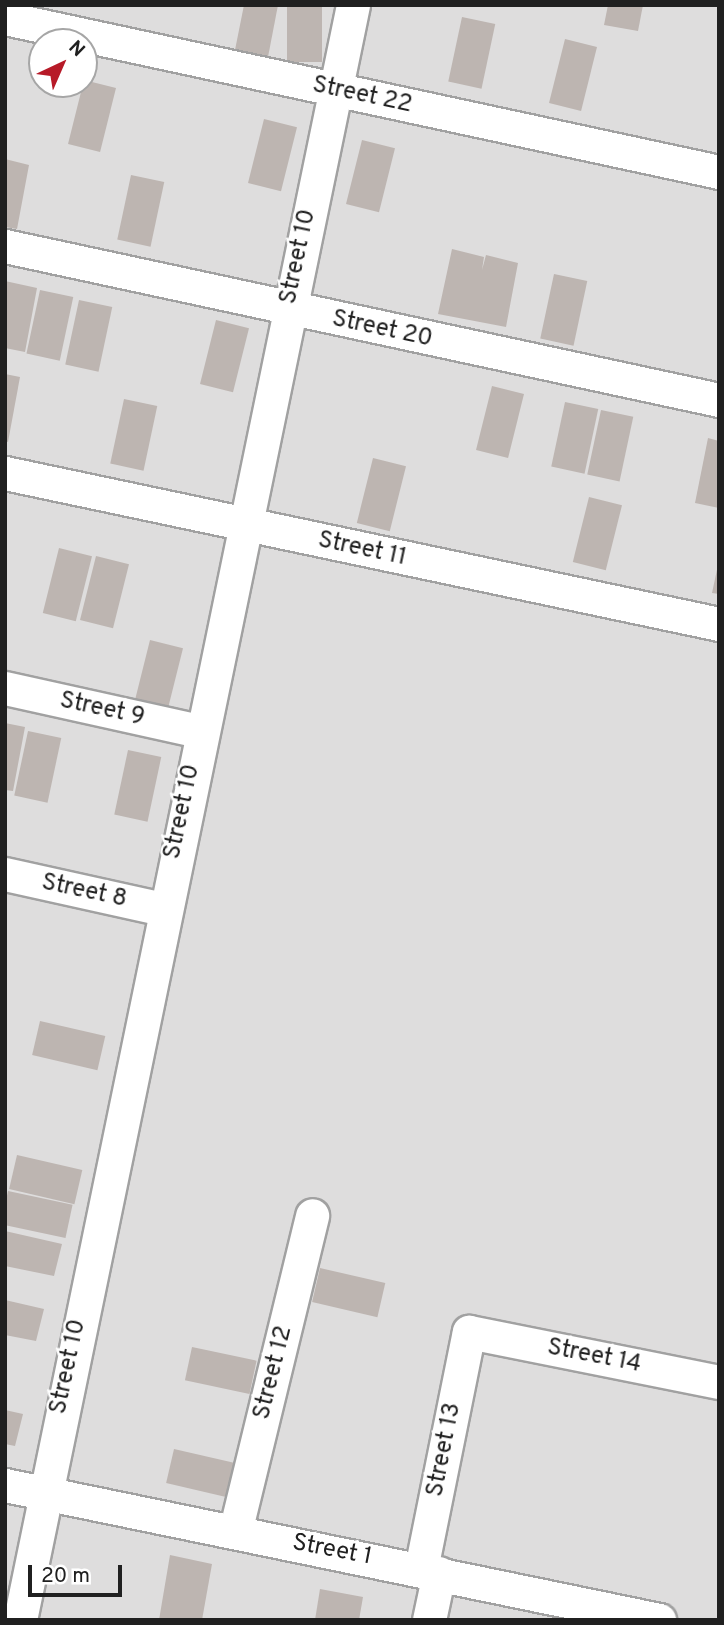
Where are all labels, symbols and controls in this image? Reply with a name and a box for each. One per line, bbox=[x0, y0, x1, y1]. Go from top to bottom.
north arrow bbox=[28, 28, 98, 98]
text: N bbox=[63, 36, 89, 63]
street label: Street 22 bbox=[310, 71, 414, 121]
street label: Street 10 bbox=[275, 207, 323, 307]
street label: Street 20 bbox=[329, 305, 435, 355]
street label: Street 11 bbox=[315, 527, 409, 573]
street label: Street 9 bbox=[57, 687, 147, 733]
street label: Street 10 bbox=[159, 762, 207, 862]
street label: Street 8 bbox=[39, 869, 129, 915]
street label: Street 10 bbox=[45, 1317, 93, 1417]
street label: Street 12 bbox=[248, 1323, 300, 1423]
street label: Street 14 bbox=[545, 1334, 643, 1380]
street label: Street 13 bbox=[422, 1401, 468, 1499]
street label: Street 1 bbox=[290, 1529, 374, 1573]
scale bar bbox=[32, 1552, 126, 1596]
text: 20 m bbox=[41, 1563, 90, 1590]

